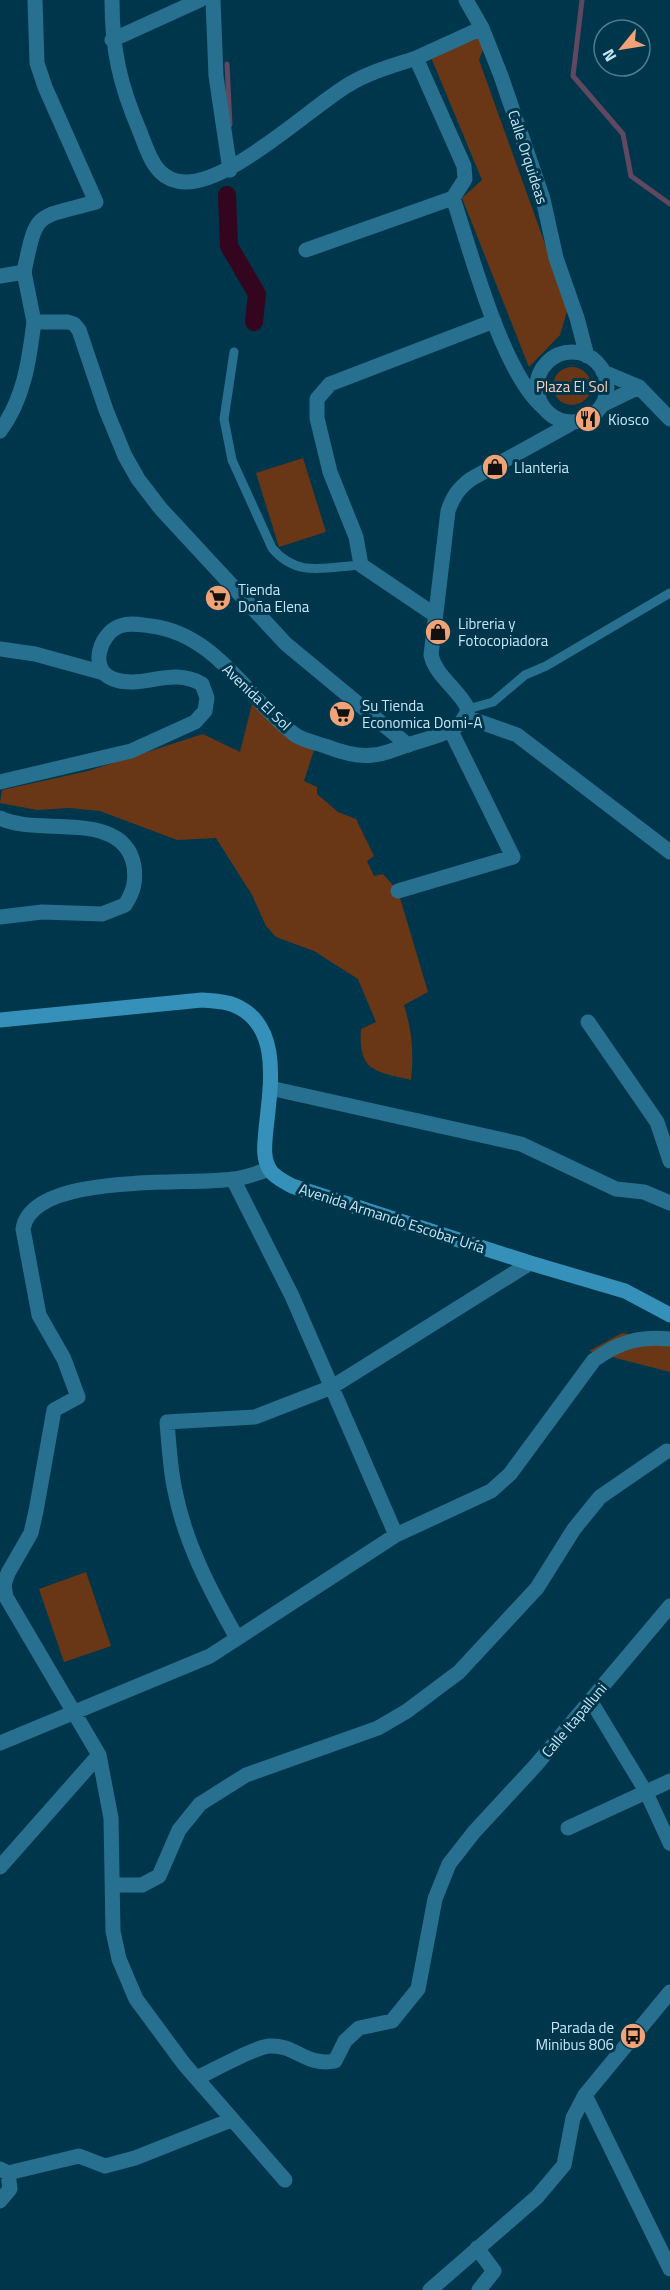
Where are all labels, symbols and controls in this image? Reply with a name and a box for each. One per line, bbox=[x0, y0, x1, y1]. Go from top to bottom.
north arrow bbox=[592, 18, 652, 78]
text: N bbox=[596, 45, 622, 66]
street label: Calle Orquideas bbox=[502, 107, 554, 207]
park label: Plaza El Sol bbox=[536, 375, 608, 398]
restaurant icon: Kiosco bbox=[573, 404, 603, 434]
place label: Kiosco bbox=[608, 408, 649, 431]
shop icon: Llanteria bbox=[480, 452, 510, 482]
place label: Llanteria bbox=[514, 456, 569, 479]
place label: Tienda Doña Elena bbox=[238, 578, 310, 618]
supermarket icon: Tienda Doña Elena bbox=[203, 583, 233, 613]
place label: Libreria y Fotocopiadora bbox=[458, 612, 549, 652]
shop icon: Libreria y Fotocopiadora bbox=[423, 617, 453, 647]
street label: Avenida El Sol bbox=[217, 658, 297, 736]
place label: Su Tienda Economica Domi-A bbox=[362, 694, 483, 734]
supermarket icon: Su Tienda Economica Domi-A bbox=[327, 699, 357, 729]
street label: Avenida Armando Escobar Uría bbox=[296, 1177, 488, 1259]
street label: Calle Itapalluni bbox=[536, 1678, 612, 1762]
place label: Parada de Minibus 806 bbox=[535, 2016, 614, 2056]
bus stop icon: Parada de Minibus 806 bbox=[618, 2021, 648, 2051]

